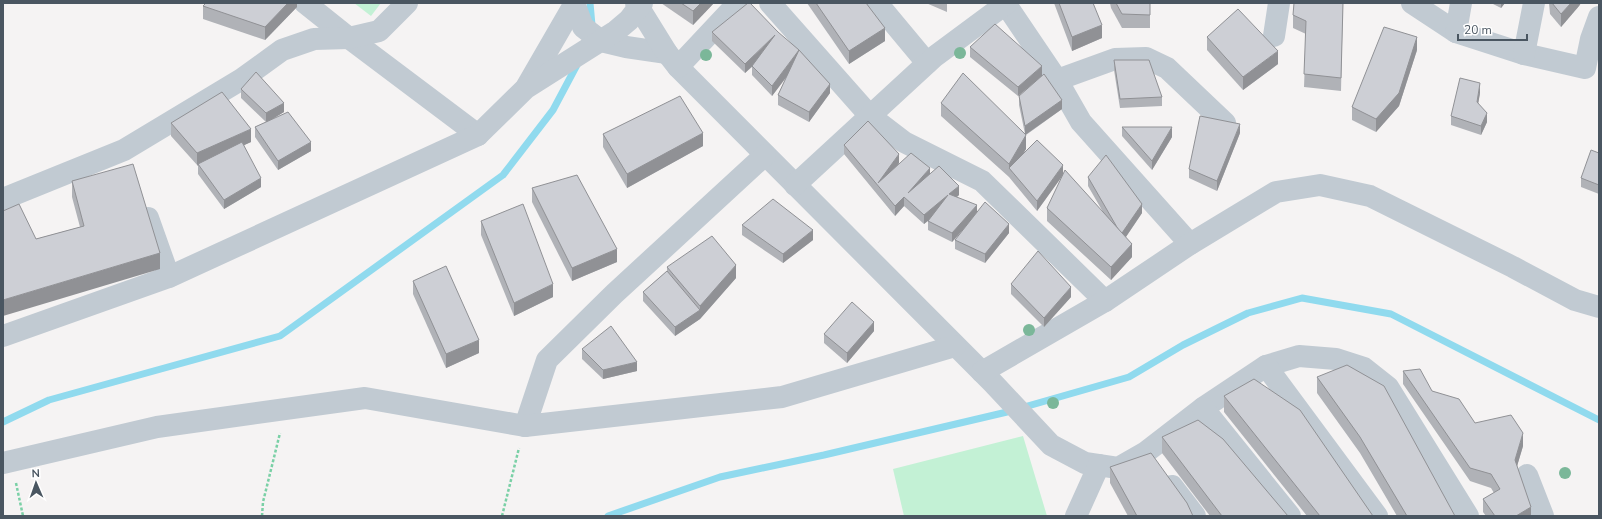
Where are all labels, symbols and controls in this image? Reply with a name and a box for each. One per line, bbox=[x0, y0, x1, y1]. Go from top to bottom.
scale bar bbox=[1458, 16, 1527, 42]
text: 20 m bbox=[1464, 22, 1492, 38]
north arrow bbox=[16, 463, 56, 503]
text: N bbox=[31, 466, 40, 481]

